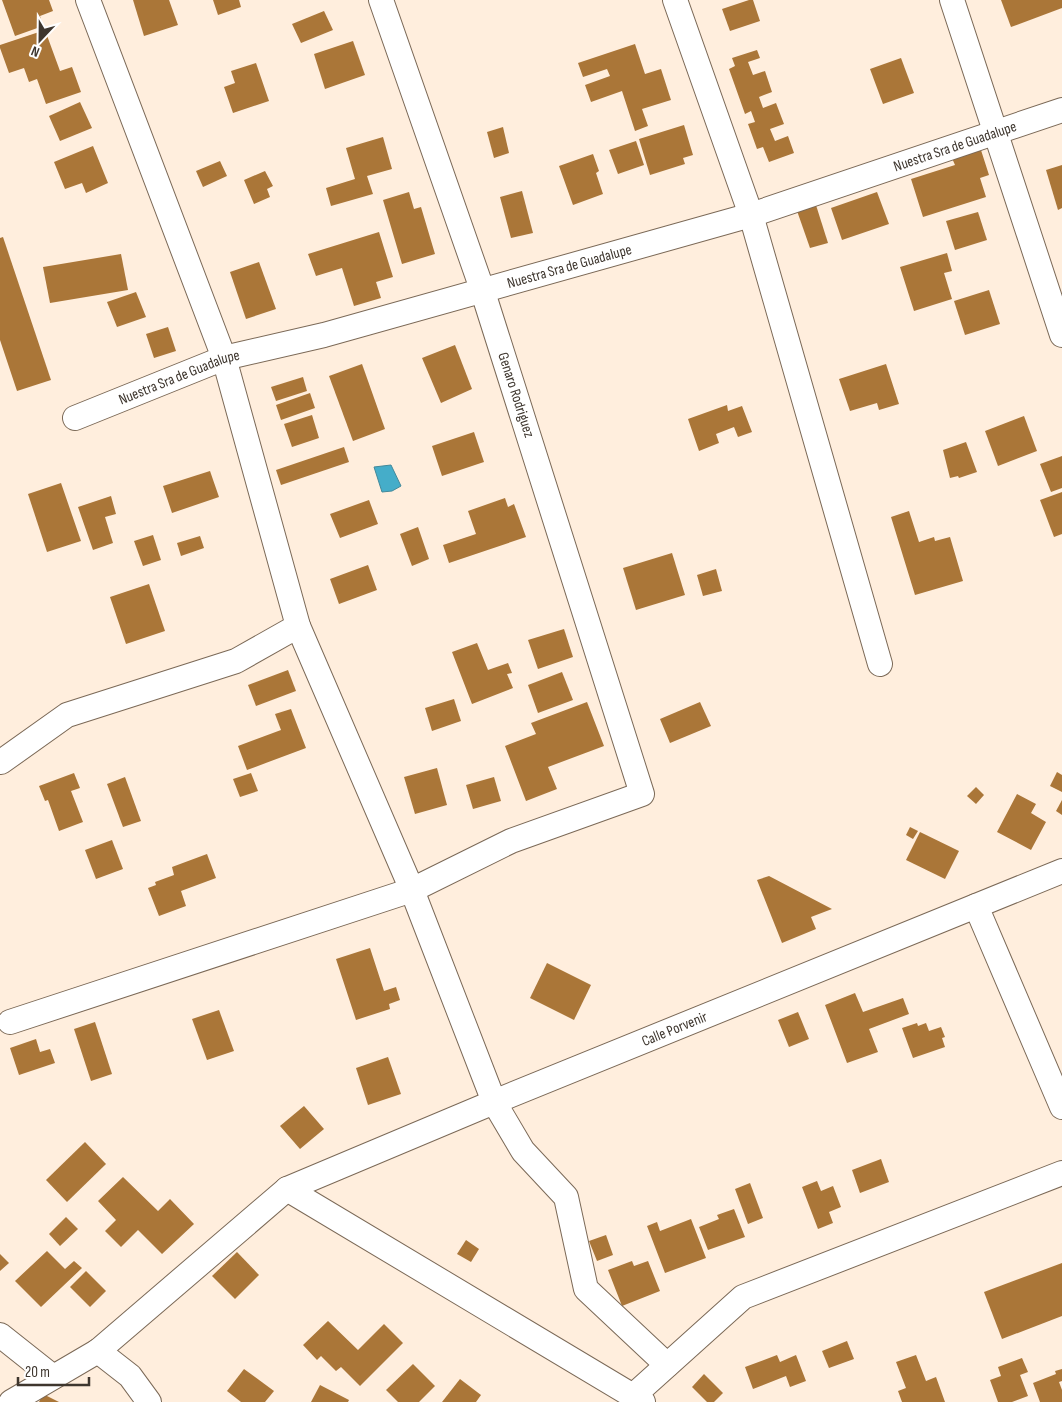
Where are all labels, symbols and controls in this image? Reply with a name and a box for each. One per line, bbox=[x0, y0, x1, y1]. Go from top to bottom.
north arrow bbox=[15, 15, 65, 65]
text: N bbox=[29, 42, 42, 61]
street label: Nuestra Sra de Guadalupe bbox=[891, 117, 1019, 176]
street label: Nuestra Sra de Guadalupe bbox=[505, 240, 634, 293]
street label: Nuestra Sra de Guadalupe bbox=[116, 345, 241, 409]
street label: Genaro Rodriguez bbox=[493, 350, 539, 441]
street label: Calle Porvenir bbox=[639, 1007, 711, 1050]
scale bar bbox=[18, 1354, 89, 1386]
text: 20 m bbox=[25, 1363, 50, 1382]

